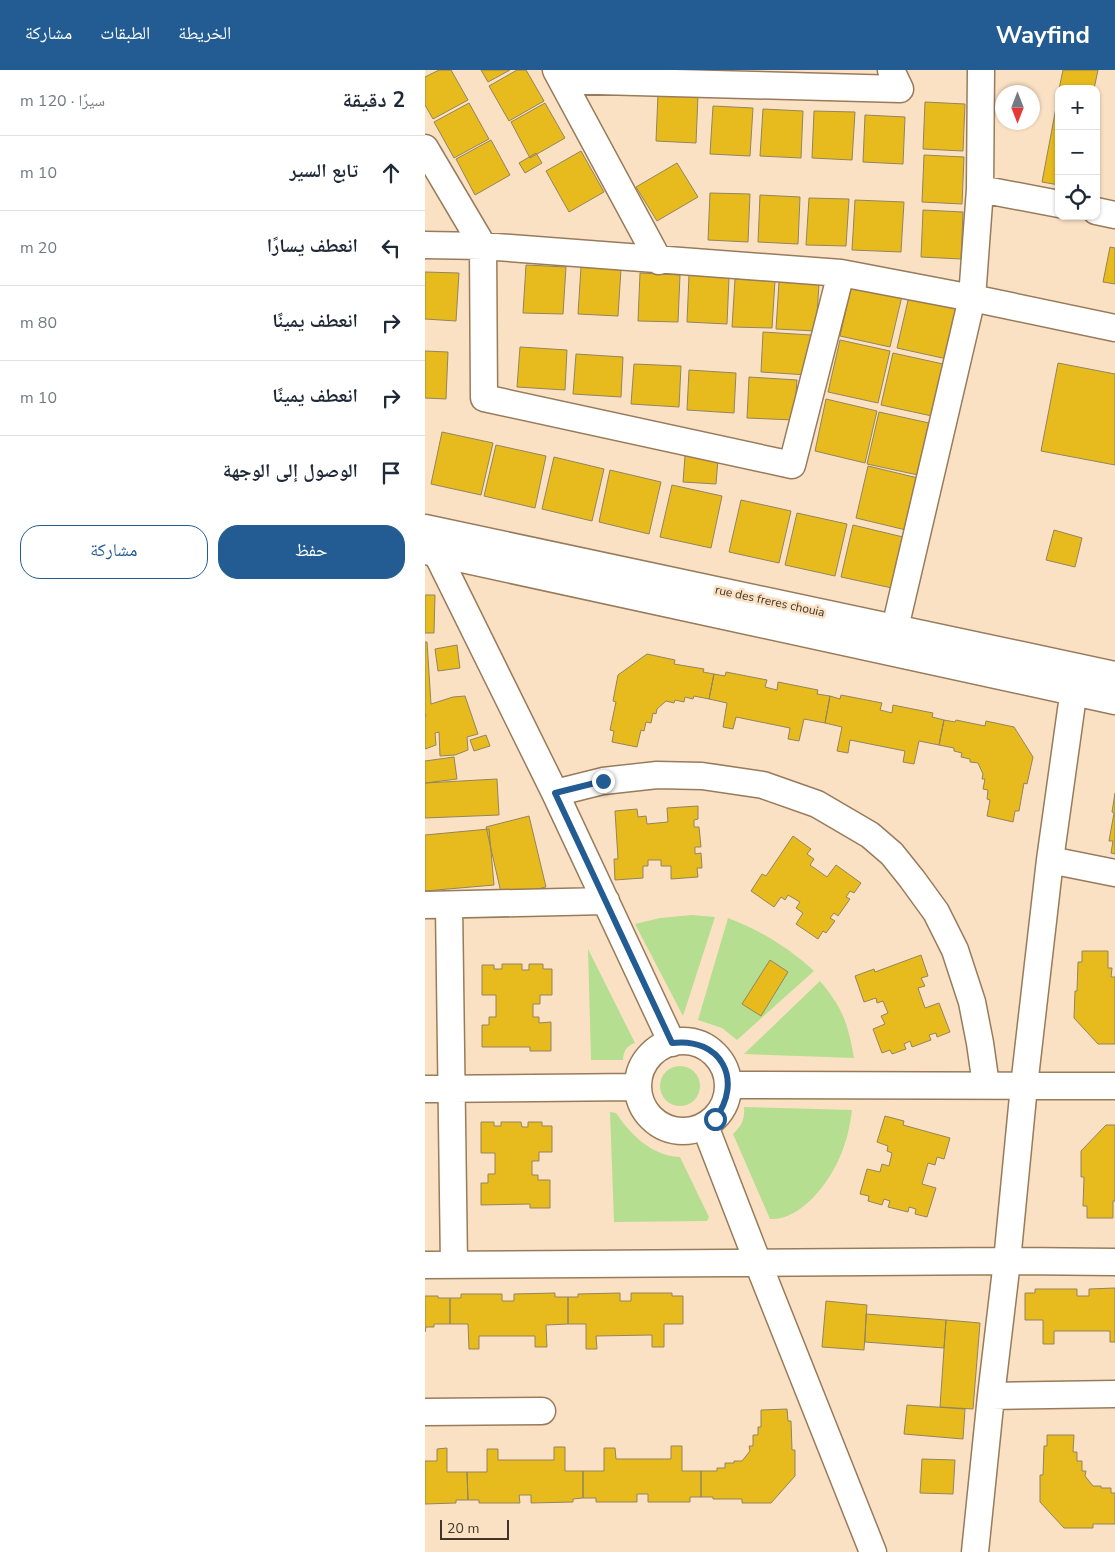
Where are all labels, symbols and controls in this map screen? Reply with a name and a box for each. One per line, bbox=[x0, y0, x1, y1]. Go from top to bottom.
text: Wayfind bbox=[996, 19, 1090, 51]
text: مشاركة bbox=[25, 21, 72, 45]
text: الطبقات bbox=[100, 21, 150, 45]
text: الخريطة bbox=[178, 21, 231, 45]
north arrow bbox=[995, 85, 1040, 130]
map controls bbox=[1055, 85, 1100, 220]
button: + bbox=[1055, 85, 1100, 130]
text: 2 دقيقة bbox=[343, 86, 405, 114]
text: سيرًا · 120 m bbox=[20, 90, 105, 112]
button: − bbox=[1055, 130, 1100, 175]
text: تابع السير bbox=[289, 158, 358, 184]
icon: ahead bbox=[377, 159, 405, 187]
text: 10 m bbox=[20, 162, 57, 184]
button: locate bbox=[1055, 175, 1100, 220]
text: انعطف يسارًا bbox=[267, 233, 358, 259]
icon: left bbox=[377, 234, 405, 262]
text: 20 m bbox=[20, 237, 57, 259]
text: انعطف يمينًا bbox=[272, 308, 358, 334]
icon: right bbox=[377, 309, 405, 337]
text: 80 m bbox=[20, 312, 57, 334]
text: انعطف يمينًا bbox=[272, 383, 358, 409]
icon: right bbox=[377, 384, 405, 412]
text: 10 m bbox=[20, 387, 57, 409]
text: الوصول إلى الوجهة bbox=[223, 458, 358, 484]
icon: arrive bbox=[377, 459, 405, 487]
button: مشاركة bbox=[20, 525, 208, 579]
button: حفظ bbox=[218, 525, 405, 579]
street label: rue des freres chouia bbox=[714, 582, 826, 620]
route end bbox=[592, 770, 615, 793]
route start bbox=[704, 1108, 727, 1131]
scale bar bbox=[440, 1517, 509, 1540]
text: 20 m bbox=[447, 1519, 479, 1538]

